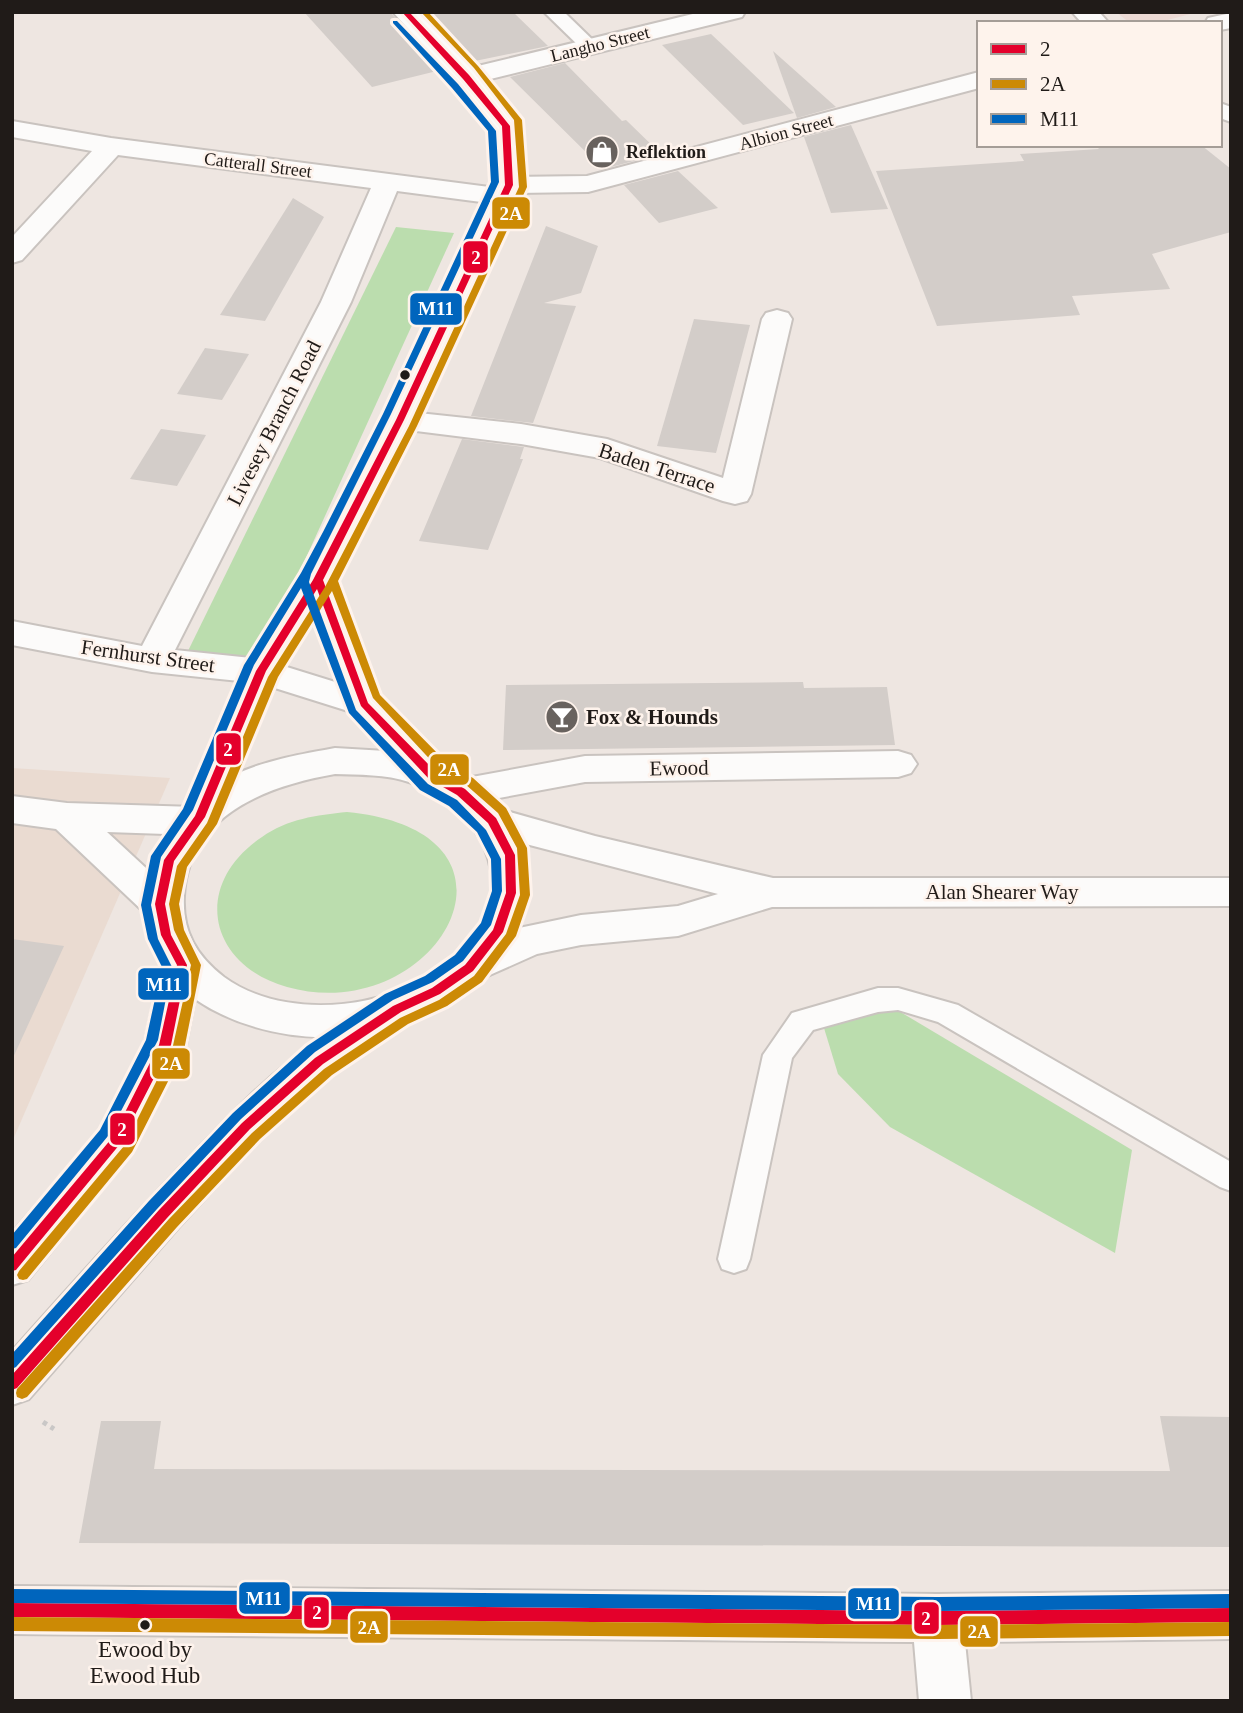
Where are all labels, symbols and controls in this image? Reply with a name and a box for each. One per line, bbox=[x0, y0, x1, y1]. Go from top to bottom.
legend bbox=[977, 21, 1222, 147]
street label: Langho Street bbox=[548, 22, 652, 66]
text: 2 bbox=[1040, 37, 1051, 61]
text: 2A bbox=[1040, 72, 1067, 96]
text: M11 bbox=[1040, 107, 1079, 131]
street label: Albion Street bbox=[737, 110, 835, 154]
shop icon: Reflektion bbox=[583, 133, 621, 171]
place label: Reflektion bbox=[626, 142, 706, 162]
street label: Catterall Street bbox=[203, 148, 313, 182]
line badge: 2A bbox=[491, 196, 531, 230]
text: 2A bbox=[499, 203, 523, 224]
line badge: 2 bbox=[462, 240, 489, 274]
text: 2 bbox=[471, 247, 481, 268]
line badge: M11 bbox=[409, 292, 463, 326]
text: M11 bbox=[418, 298, 454, 319]
street label: Livesey Branch Road bbox=[222, 336, 326, 510]
unlabelled marker bbox=[398, 368, 412, 382]
street label: Baden Terrace bbox=[596, 438, 718, 498]
street label: Fernhurst Street bbox=[80, 635, 217, 677]
bar icon: Fox & Hounds bbox=[543, 698, 581, 736]
place label: Fox & Hounds bbox=[586, 705, 718, 729]
line badge: 2 bbox=[215, 732, 242, 766]
text: 2 bbox=[223, 739, 233, 760]
line badge: 2A bbox=[429, 753, 470, 786]
street label: Ewood bbox=[649, 755, 709, 781]
text: 2A bbox=[437, 759, 461, 780]
street label: Alan Shearer Way bbox=[925, 880, 1079, 904]
line badge: M11 bbox=[137, 967, 190, 1001]
text: M11 bbox=[146, 974, 182, 995]
line badge: 2A bbox=[151, 1047, 191, 1080]
text: 2A bbox=[159, 1053, 183, 1074]
line badge: 2 bbox=[109, 1112, 136, 1146]
text: 2 bbox=[117, 1119, 127, 1140]
line badge: M11 bbox=[238, 1581, 291, 1615]
line badge: M11 bbox=[847, 1587, 900, 1620]
text: M11 bbox=[246, 1588, 282, 1609]
text: M11 bbox=[856, 1593, 892, 1614]
line badge: 2 bbox=[303, 1596, 330, 1629]
line badge: 2 bbox=[913, 1601, 940, 1635]
text: 2 bbox=[312, 1602, 322, 1623]
text: 2 bbox=[921, 1608, 931, 1629]
line badge: 2A bbox=[349, 1610, 389, 1644]
line badge: 2A bbox=[959, 1615, 999, 1648]
text: 2A bbox=[357, 1617, 381, 1638]
marker: Ewood by Ewood Hub bbox=[138, 1618, 152, 1632]
text: 2A bbox=[967, 1621, 991, 1642]
place label: Ewood by Ewood Hub bbox=[90, 1637, 200, 1688]

